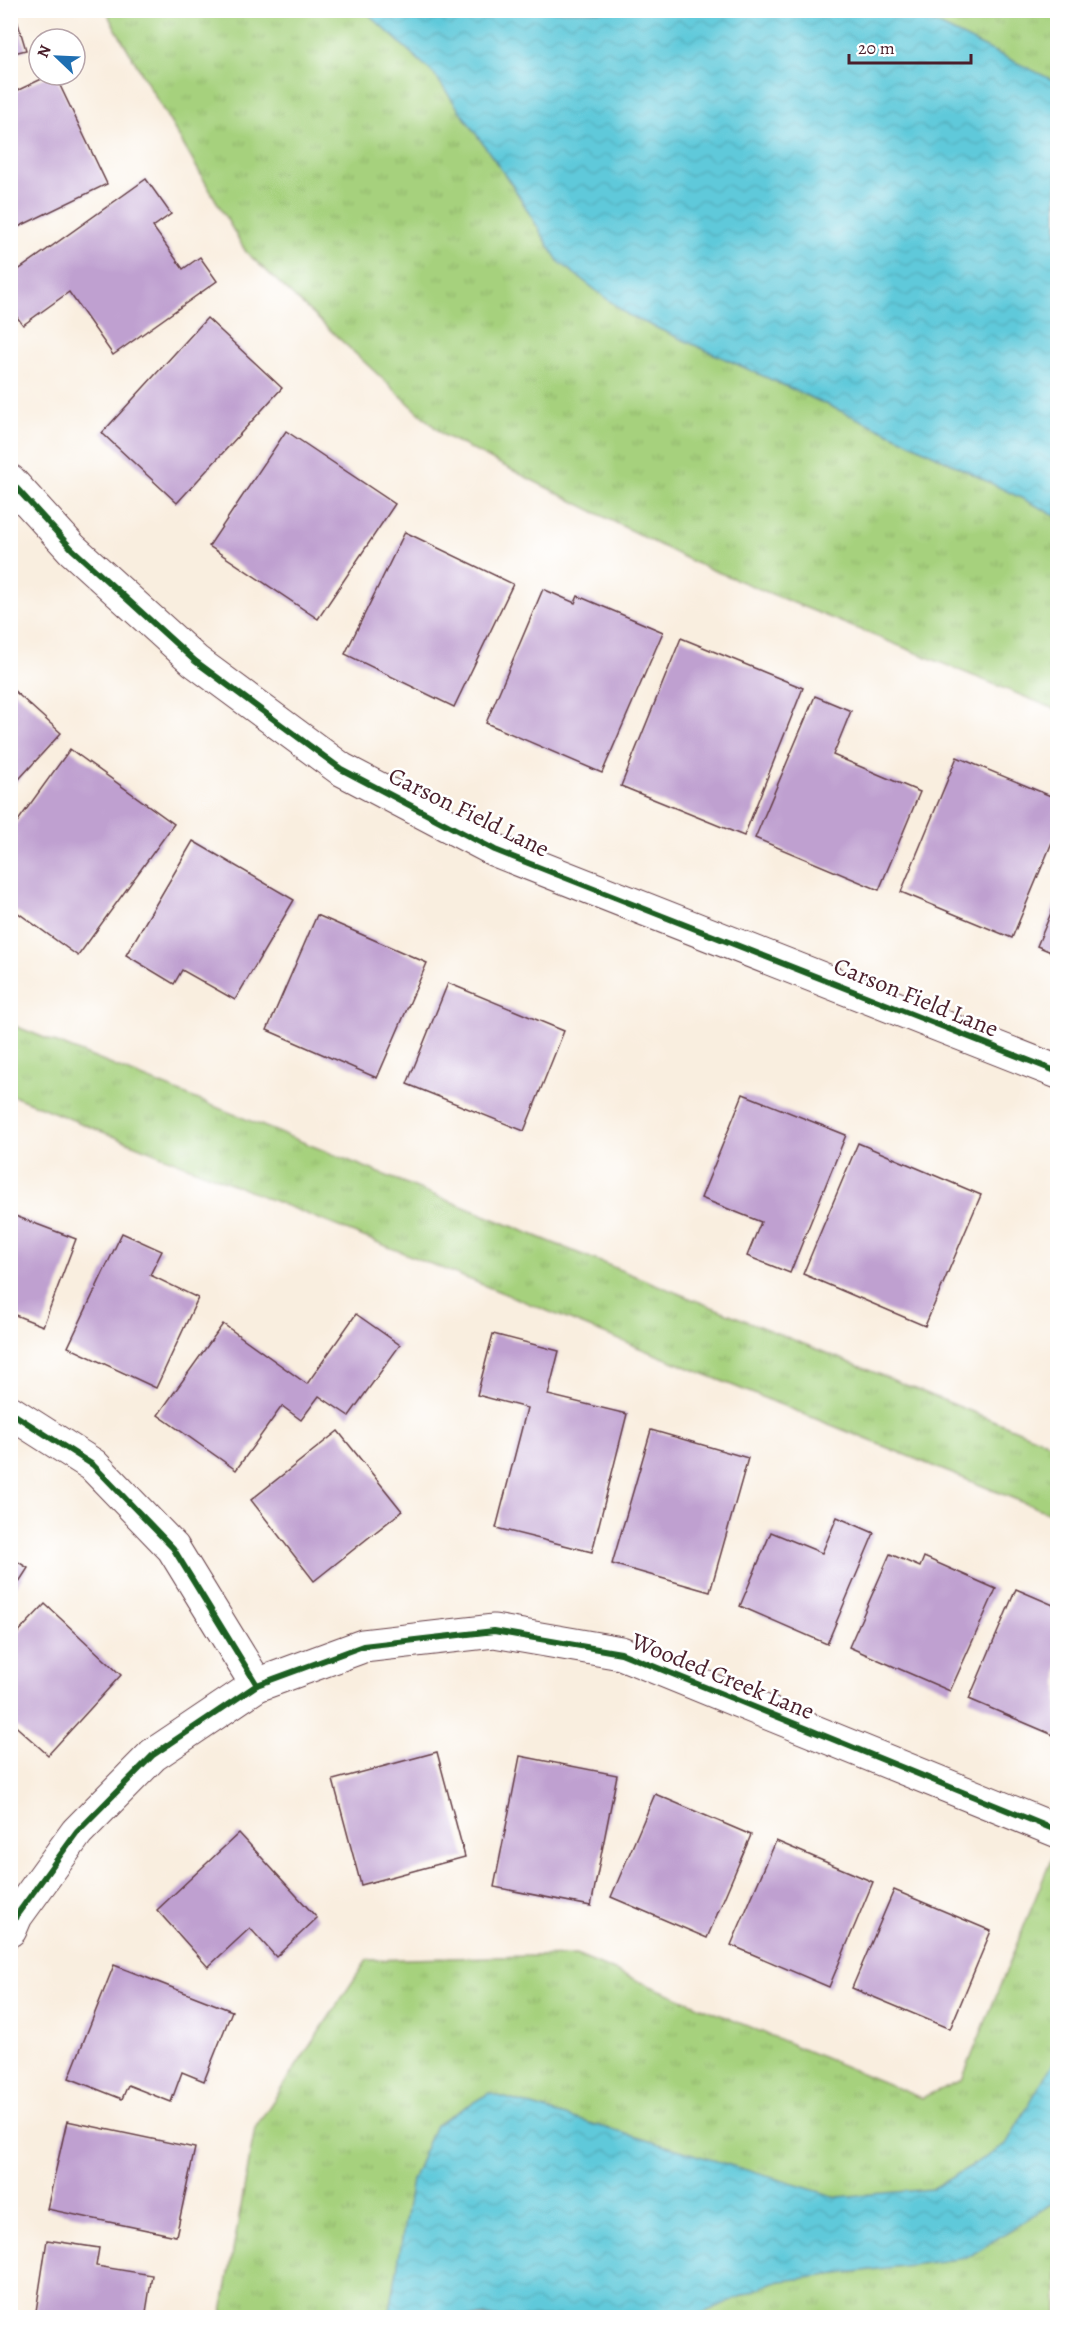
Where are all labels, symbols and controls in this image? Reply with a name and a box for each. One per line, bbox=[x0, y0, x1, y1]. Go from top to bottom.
north arrow bbox=[27, 27, 87, 87]
scale bar bbox=[849, 27, 970, 65]
text: 20 m bbox=[858, 36, 895, 60]
text: N bbox=[32, 42, 57, 61]
street label: Carson Field Lane bbox=[383, 759, 555, 865]
street label: Carson Field Lane bbox=[829, 949, 1003, 1045]
street label: Wooded Creek Lane bbox=[626, 1624, 819, 1727]

